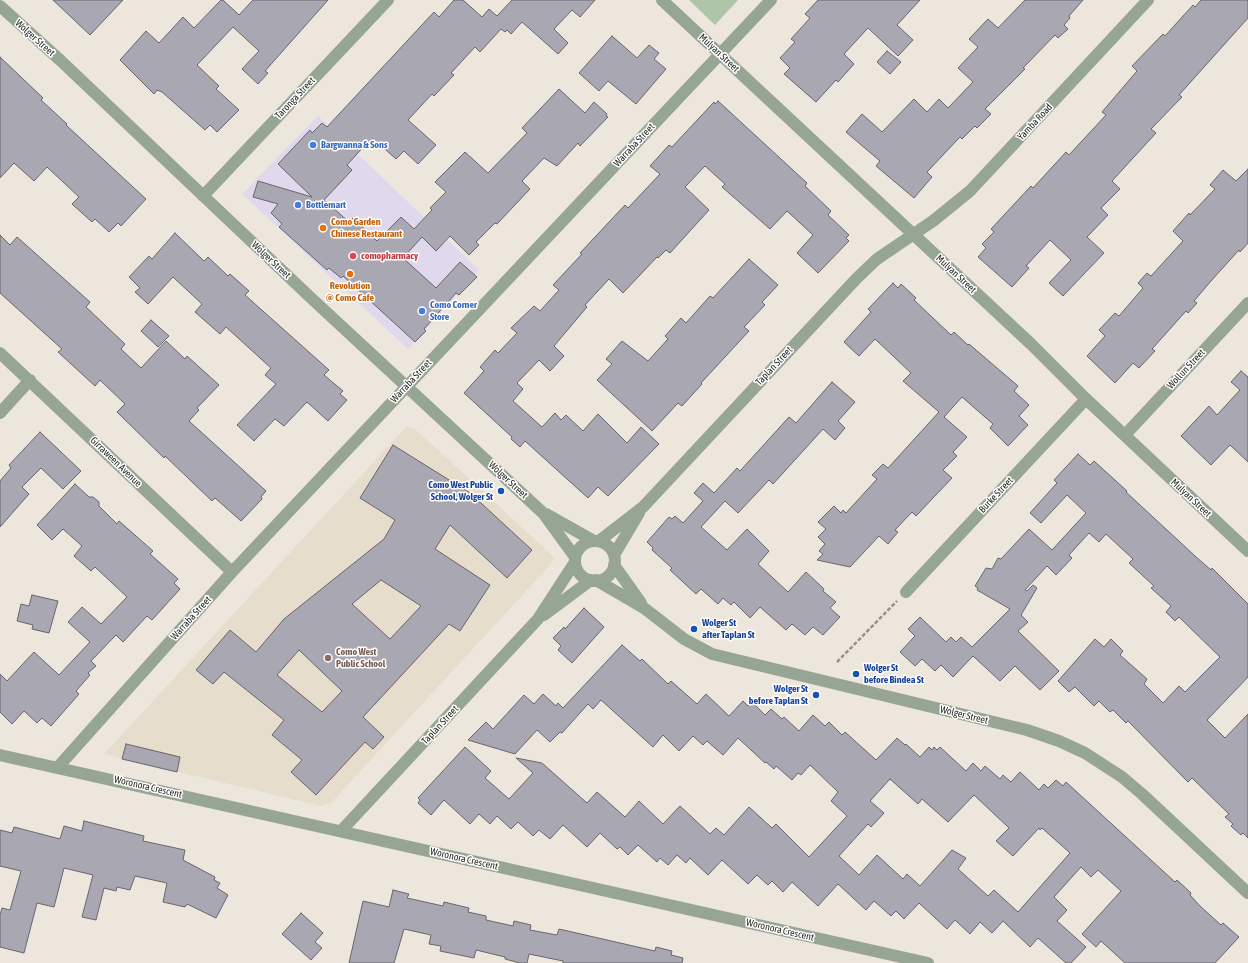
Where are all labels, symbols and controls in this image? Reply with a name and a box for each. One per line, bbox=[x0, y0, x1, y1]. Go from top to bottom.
street label: Wolger Street bbox=[13, 17, 57, 59]
street label: Mulyan Street bbox=[696, 31, 742, 75]
street label: Taronga Street bbox=[273, 75, 317, 121]
street label: Yamba Road bbox=[1015, 101, 1055, 143]
street label: Warraba Street bbox=[611, 121, 657, 169]
place label: Bargwanna & Sons bbox=[321, 139, 387, 151]
marker: Bargwanna & Sons bbox=[308, 140, 318, 150]
place label: Bottlemart bbox=[306, 199, 346, 211]
marker: Bottlemart bbox=[293, 200, 303, 210]
place label: Como Garden Chinese Restaurant bbox=[331, 216, 402, 240]
marker: Como Garden Chinese Restaurant bbox=[318, 223, 328, 233]
street label: Wolger Street bbox=[249, 239, 293, 281]
place label: comopharmacy bbox=[361, 250, 418, 262]
marker: comopharmacy bbox=[348, 251, 358, 261]
street label: Mulyan Street bbox=[933, 252, 979, 296]
marker: Revolution @ Como Cafe bbox=[345, 269, 355, 279]
place label: Revolution @ Como Cafe bbox=[326, 280, 374, 304]
place label: Como Corner Store bbox=[430, 299, 477, 322]
marker: Como Corner Store bbox=[417, 306, 427, 316]
street label: Taplan Street bbox=[753, 344, 795, 388]
street label: Wollun Street bbox=[1165, 347, 1207, 391]
street label: Warraba Street bbox=[388, 357, 434, 405]
street label: Girraween Avenue bbox=[88, 434, 144, 490]
street label: Wolger Street bbox=[486, 459, 530, 501]
street label: Burke Street bbox=[976, 475, 1016, 515]
street label: Mulyan Street bbox=[1168, 476, 1214, 520]
place label: Como West Public School, Wolger St bbox=[428, 479, 493, 502]
marker: Como West Public School, Wolger St bbox=[496, 486, 506, 496]
street label: Warraba Street bbox=[168, 594, 214, 642]
place label: Wolger St after Taplan St bbox=[702, 617, 755, 640]
marker: Wolger St after Taplan St bbox=[689, 624, 699, 634]
place label: Como West Public School bbox=[336, 646, 385, 670]
marker: Como West Public School bbox=[323, 653, 333, 663]
place label: Wolger St before Bindea St bbox=[864, 662, 924, 686]
marker: Wolger St before Bindea St bbox=[851, 669, 861, 679]
place label: Wolger St before Taplan St bbox=[749, 683, 808, 706]
marker: Wolger St before Taplan St bbox=[811, 690, 821, 700]
street label: Taplan Street bbox=[419, 703, 461, 747]
street label: Wolger Street bbox=[939, 703, 989, 727]
street label: Woronora Crescent bbox=[113, 773, 183, 801]
street label: Woronora Crescent bbox=[429, 845, 499, 873]
street label: Woronora Crescent bbox=[745, 916, 815, 944]

